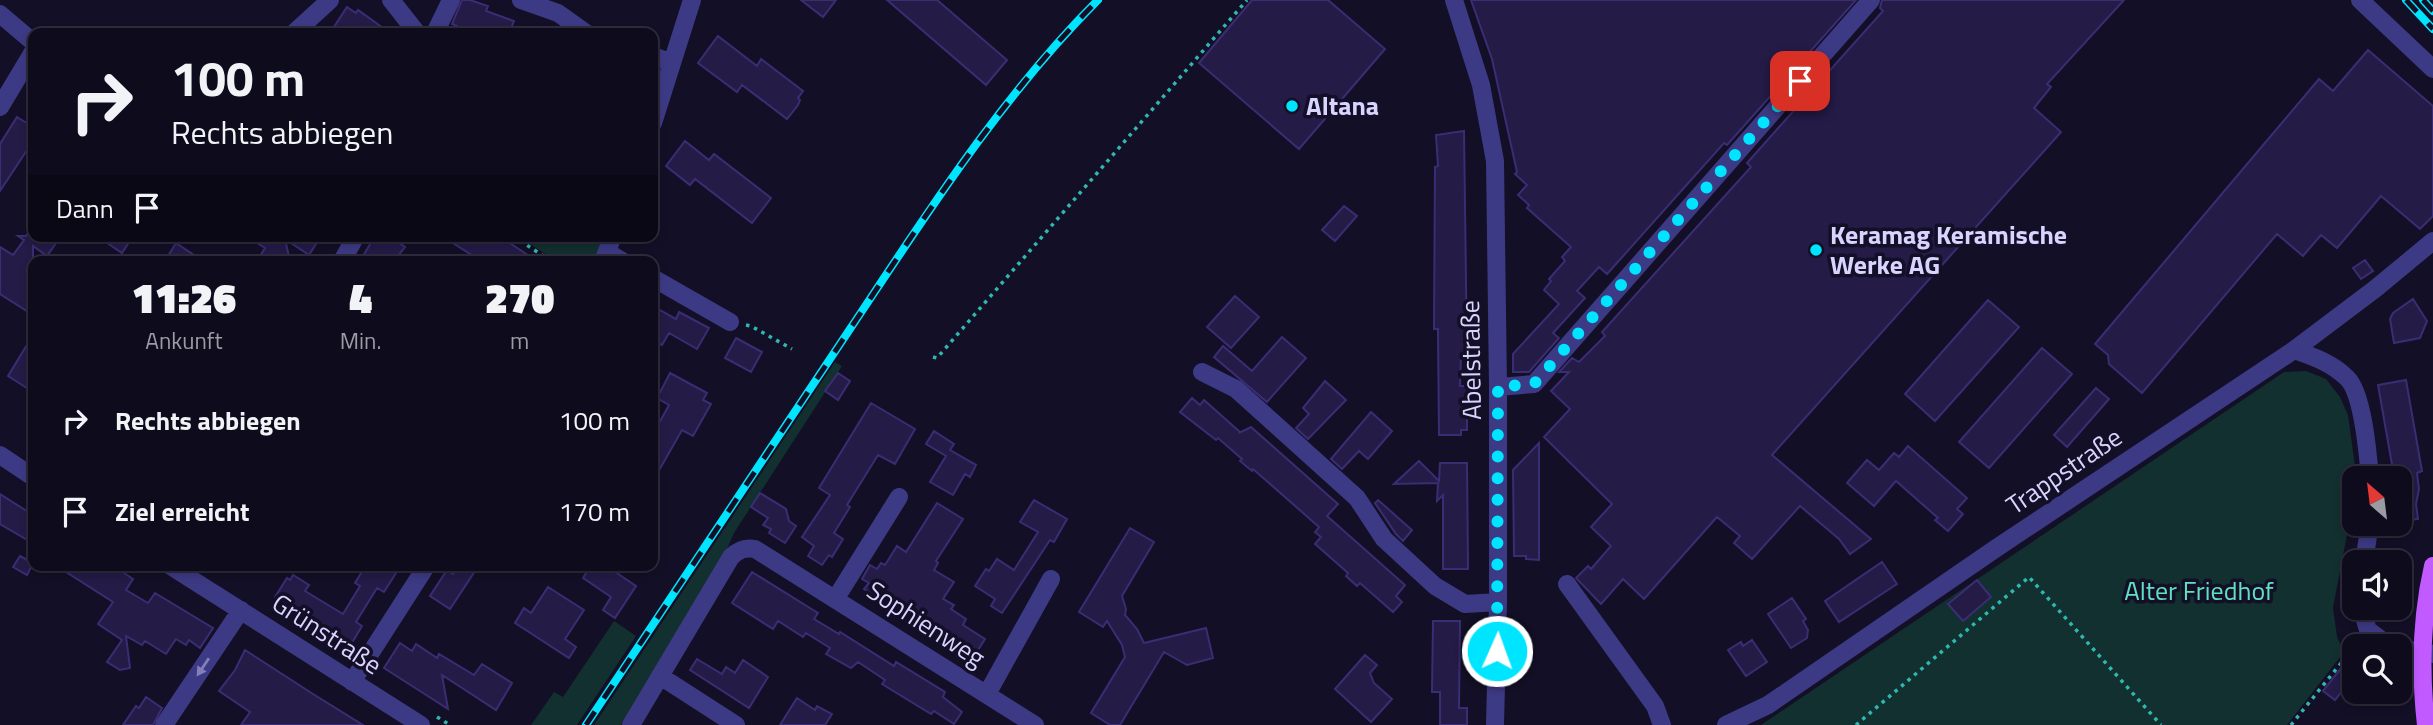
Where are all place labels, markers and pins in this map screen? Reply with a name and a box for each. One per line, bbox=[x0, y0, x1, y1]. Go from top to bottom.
pin bbox=[1770, 51, 1830, 111]
place label: Altana bbox=[1306, 86, 1379, 125]
marker: Altana bbox=[1284, 98, 1300, 114]
place label: Keramag Keramische Werke AG bbox=[1830, 215, 2067, 284]
marker: Keramag Keramische Werke AG bbox=[1808, 242, 1824, 258]

